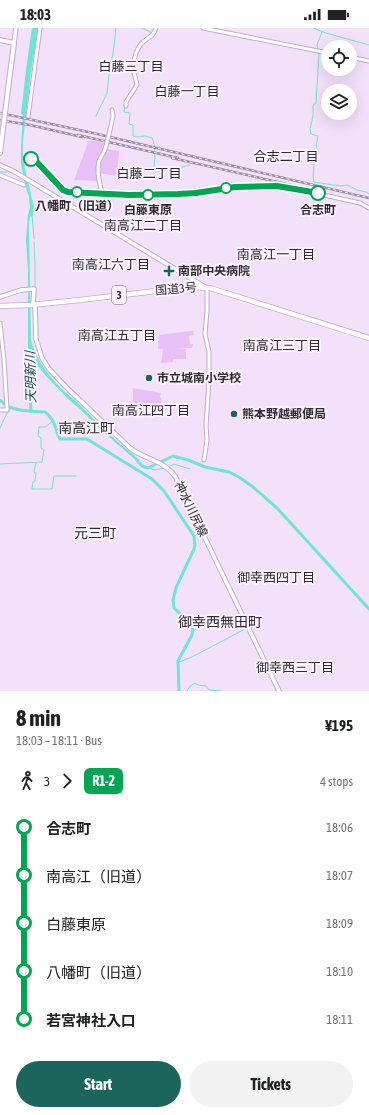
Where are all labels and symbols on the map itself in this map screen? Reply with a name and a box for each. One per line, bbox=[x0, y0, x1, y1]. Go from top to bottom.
district label: 白藤三丁目 bbox=[98, 59, 164, 74]
district label: 白藤一丁目 bbox=[154, 84, 220, 99]
district label: 合志二丁目 bbox=[253, 149, 319, 164]
unlabelled marker bbox=[23, 151, 39, 167]
district label: 白藤二丁目 bbox=[116, 166, 182, 181]
unlabelled marker bbox=[220, 182, 232, 194]
marker: 合志町 bbox=[310, 185, 326, 201]
marker: 八幡町（旧道） bbox=[71, 186, 83, 198]
marker: 白藤東原 bbox=[142, 189, 154, 201]
place label: 八幡町（旧道） bbox=[35, 199, 119, 213]
place label: 白藤東原 bbox=[124, 203, 172, 217]
place label: 合志町 bbox=[300, 203, 336, 217]
district label: 南高江二丁目 bbox=[104, 218, 182, 233]
district label: 南高江一丁目 bbox=[237, 247, 315, 262]
district label: 南高江六丁目 bbox=[72, 257, 150, 272]
place label: 南部中央病院 bbox=[178, 264, 250, 278]
marker: 南部中央病院 bbox=[163, 265, 175, 277]
street label: 国道3号 bbox=[155, 280, 197, 298]
road number: 3 bbox=[112, 286, 126, 304]
district label: 南高江五丁目 bbox=[78, 328, 156, 343]
district label: 南高江三丁目 bbox=[243, 338, 321, 353]
water label: 天明新川 bbox=[23, 349, 38, 403]
place label: 市立城南小学校 bbox=[157, 371, 241, 385]
marker: 市立城南小学校 bbox=[144, 373, 154, 383]
district label: 南高江四丁目 bbox=[112, 403, 190, 418]
place label: 熊本野越郵便局 bbox=[242, 407, 326, 421]
marker: 熊本野越郵便局 bbox=[229, 409, 239, 419]
district label: 南高江町 bbox=[58, 420, 114, 436]
street label: 神水川尻線 bbox=[172, 479, 210, 539]
district label: 元三町 bbox=[74, 525, 116, 541]
district label: 御幸西四丁目 bbox=[237, 570, 315, 585]
district label: 御幸西無田町 bbox=[178, 614, 262, 630]
district label: 御幸西三丁目 bbox=[256, 660, 334, 675]

